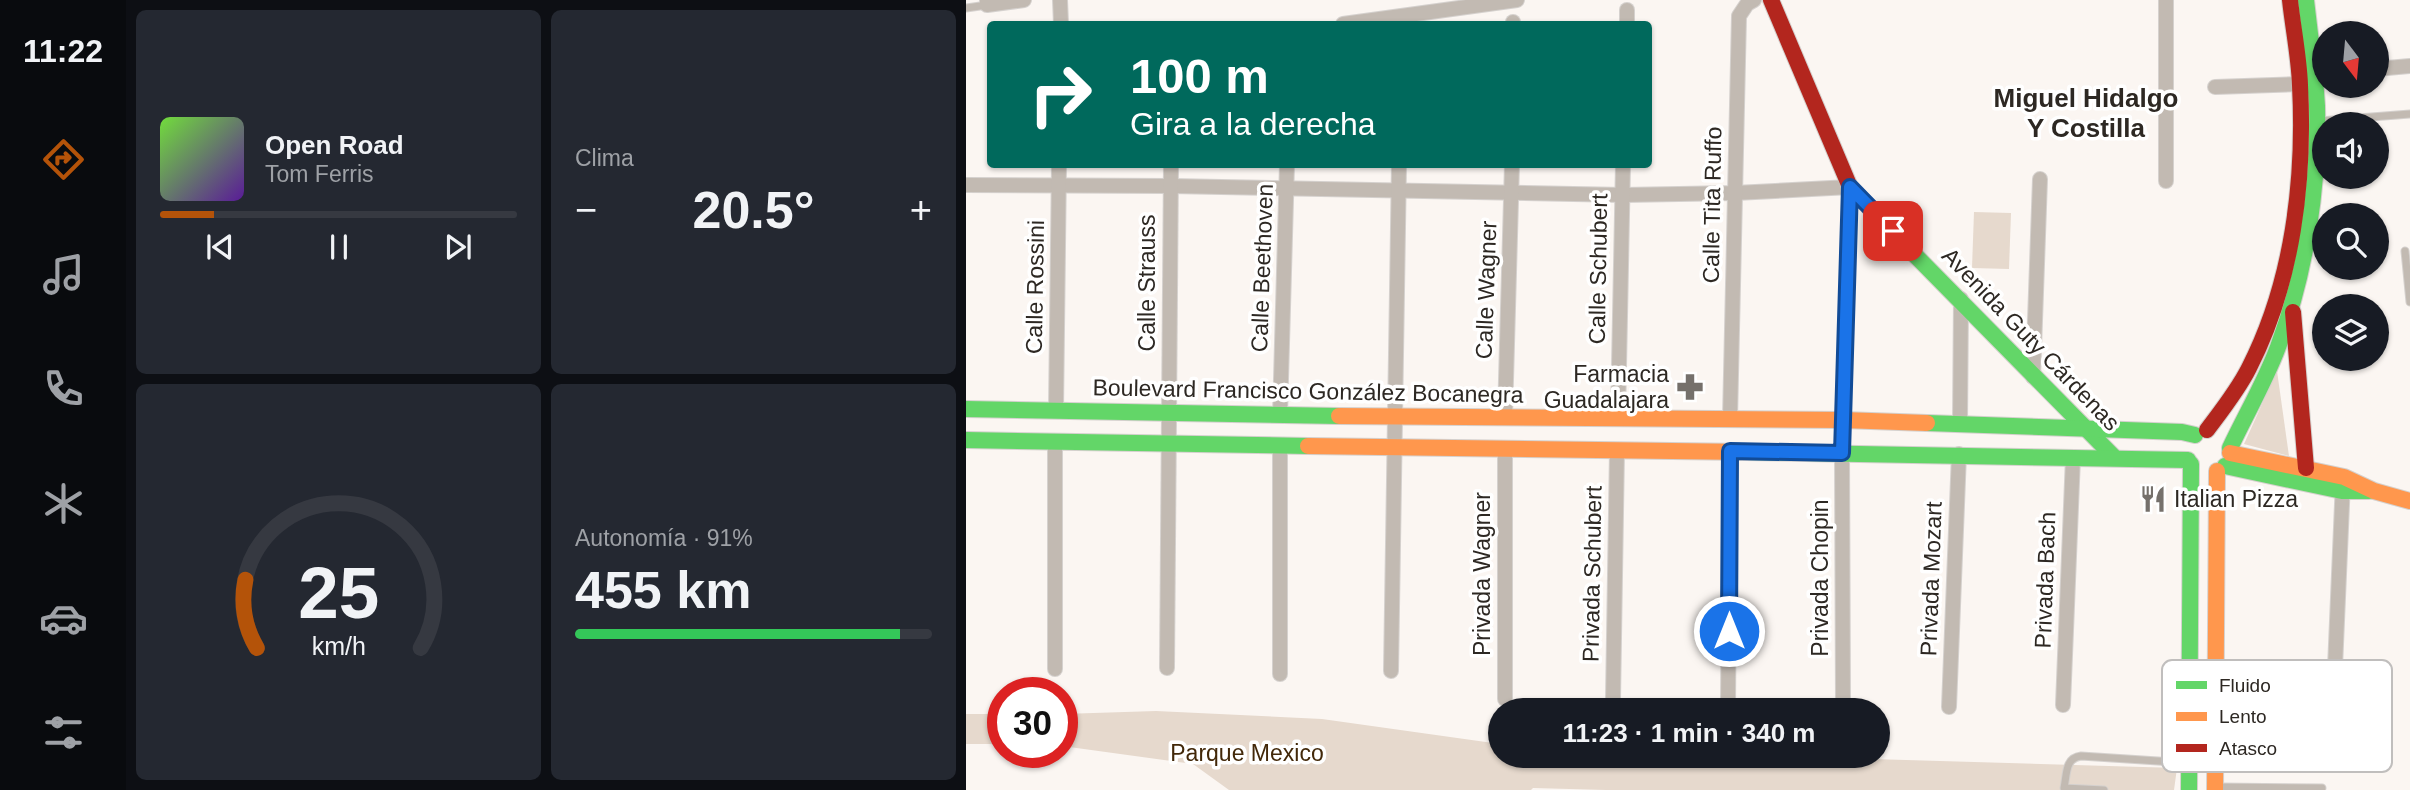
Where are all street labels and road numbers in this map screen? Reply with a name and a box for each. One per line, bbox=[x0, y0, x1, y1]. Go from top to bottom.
street label: Calle Tita Ruffo bbox=[1698, 126, 1726, 284]
street label: Calle Beethoven bbox=[1246, 183, 1278, 353]
street label: Calle Schubert bbox=[1584, 193, 1612, 345]
street label: Calle Strauss bbox=[1134, 215, 1160, 351]
street label: Calle Rossini bbox=[1021, 220, 1049, 354]
street label: Calle Wagner bbox=[1471, 220, 1501, 360]
street label: Avenida Guty Cárdenas bbox=[1937, 242, 2125, 436]
street label: Boulevard Francisco González Bocanegra bbox=[1092, 374, 1524, 408]
street label: Privada Schubert bbox=[1577, 485, 1607, 662]
street label: Privada Wagner bbox=[1469, 492, 1495, 656]
street label: Privada Chopin bbox=[1807, 499, 1833, 657]
street label: Privada Mozart bbox=[1915, 501, 1947, 657]
street label: Privada Bach bbox=[2030, 511, 2060, 649]

